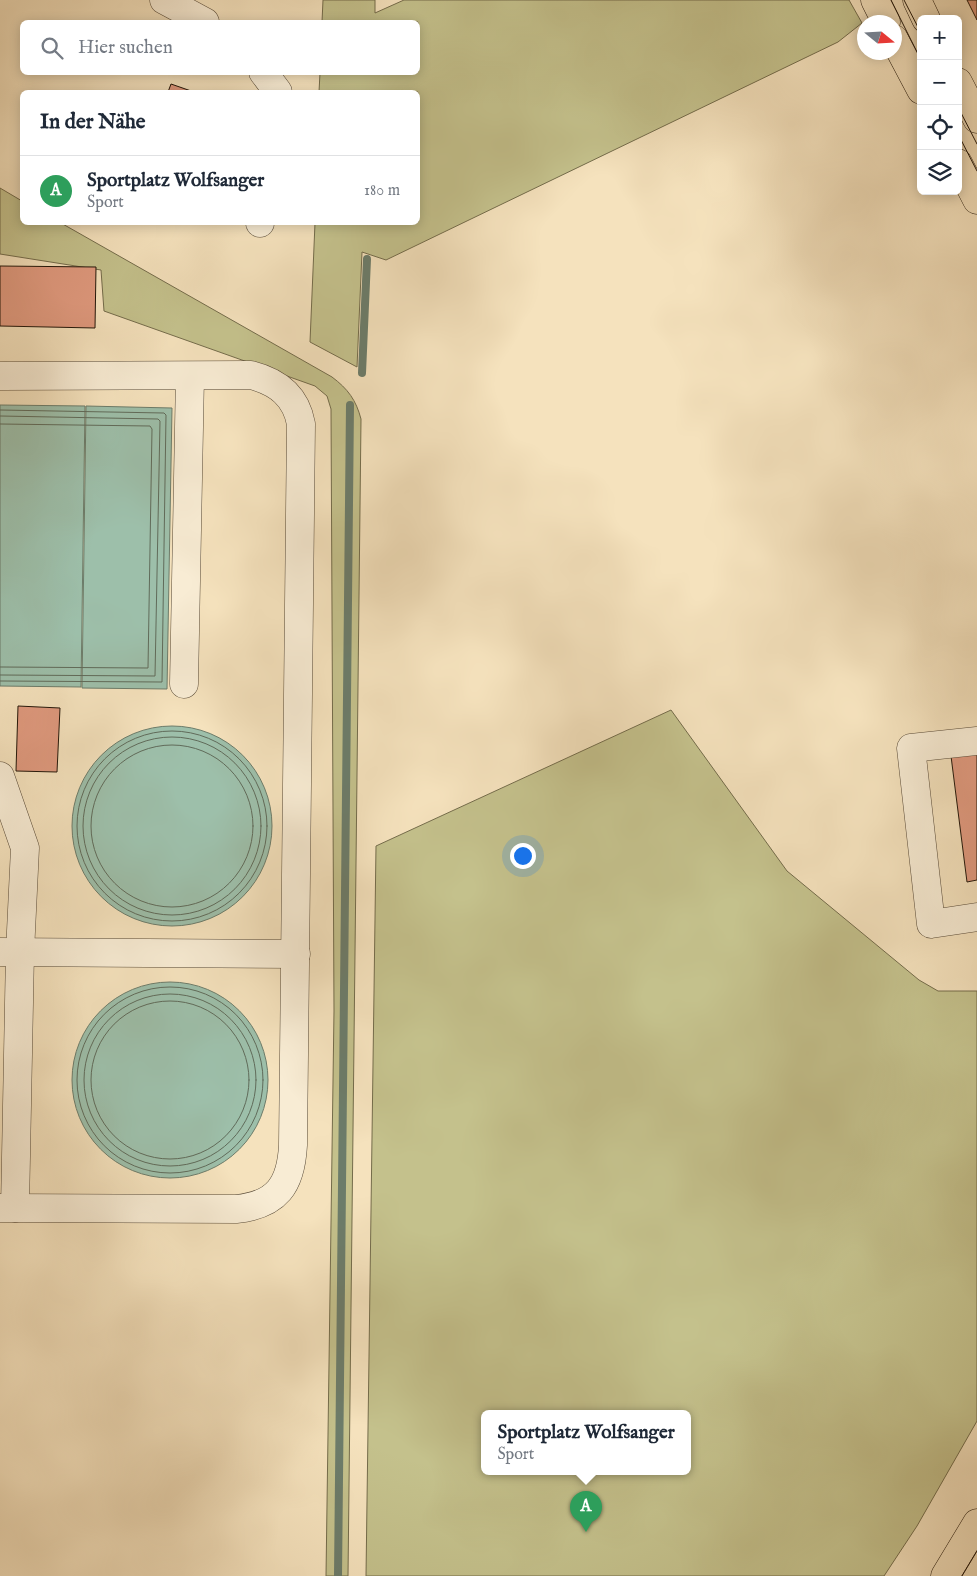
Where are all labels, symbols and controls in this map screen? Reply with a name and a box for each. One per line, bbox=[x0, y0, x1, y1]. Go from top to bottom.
north arrow bbox=[857, 15, 902, 60]
map controls bbox=[917, 15, 962, 195]
button: + bbox=[917, 15, 962, 60]
search box bbox=[20, 20, 420, 75]
icon: search bbox=[38, 34, 66, 62]
text: Hier suchen bbox=[78, 36, 173, 60]
button: − bbox=[917, 60, 962, 105]
button: locate bbox=[917, 105, 962, 150]
text: In der Nähe bbox=[40, 109, 146, 136]
button: layers bbox=[917, 150, 962, 195]
text: Sportplatz Wolfsanger bbox=[87, 169, 264, 193]
text: A bbox=[51, 181, 61, 201]
text: 180 m bbox=[364, 181, 400, 201]
text: Sport bbox=[87, 193, 124, 213]
your location bbox=[510, 843, 536, 869]
popup bbox=[481, 1410, 691, 1475]
text: Sportplatz Wolfsanger bbox=[497, 1421, 675, 1445]
text: Sport bbox=[497, 1445, 534, 1465]
pin: A bbox=[570, 1491, 602, 1532]

